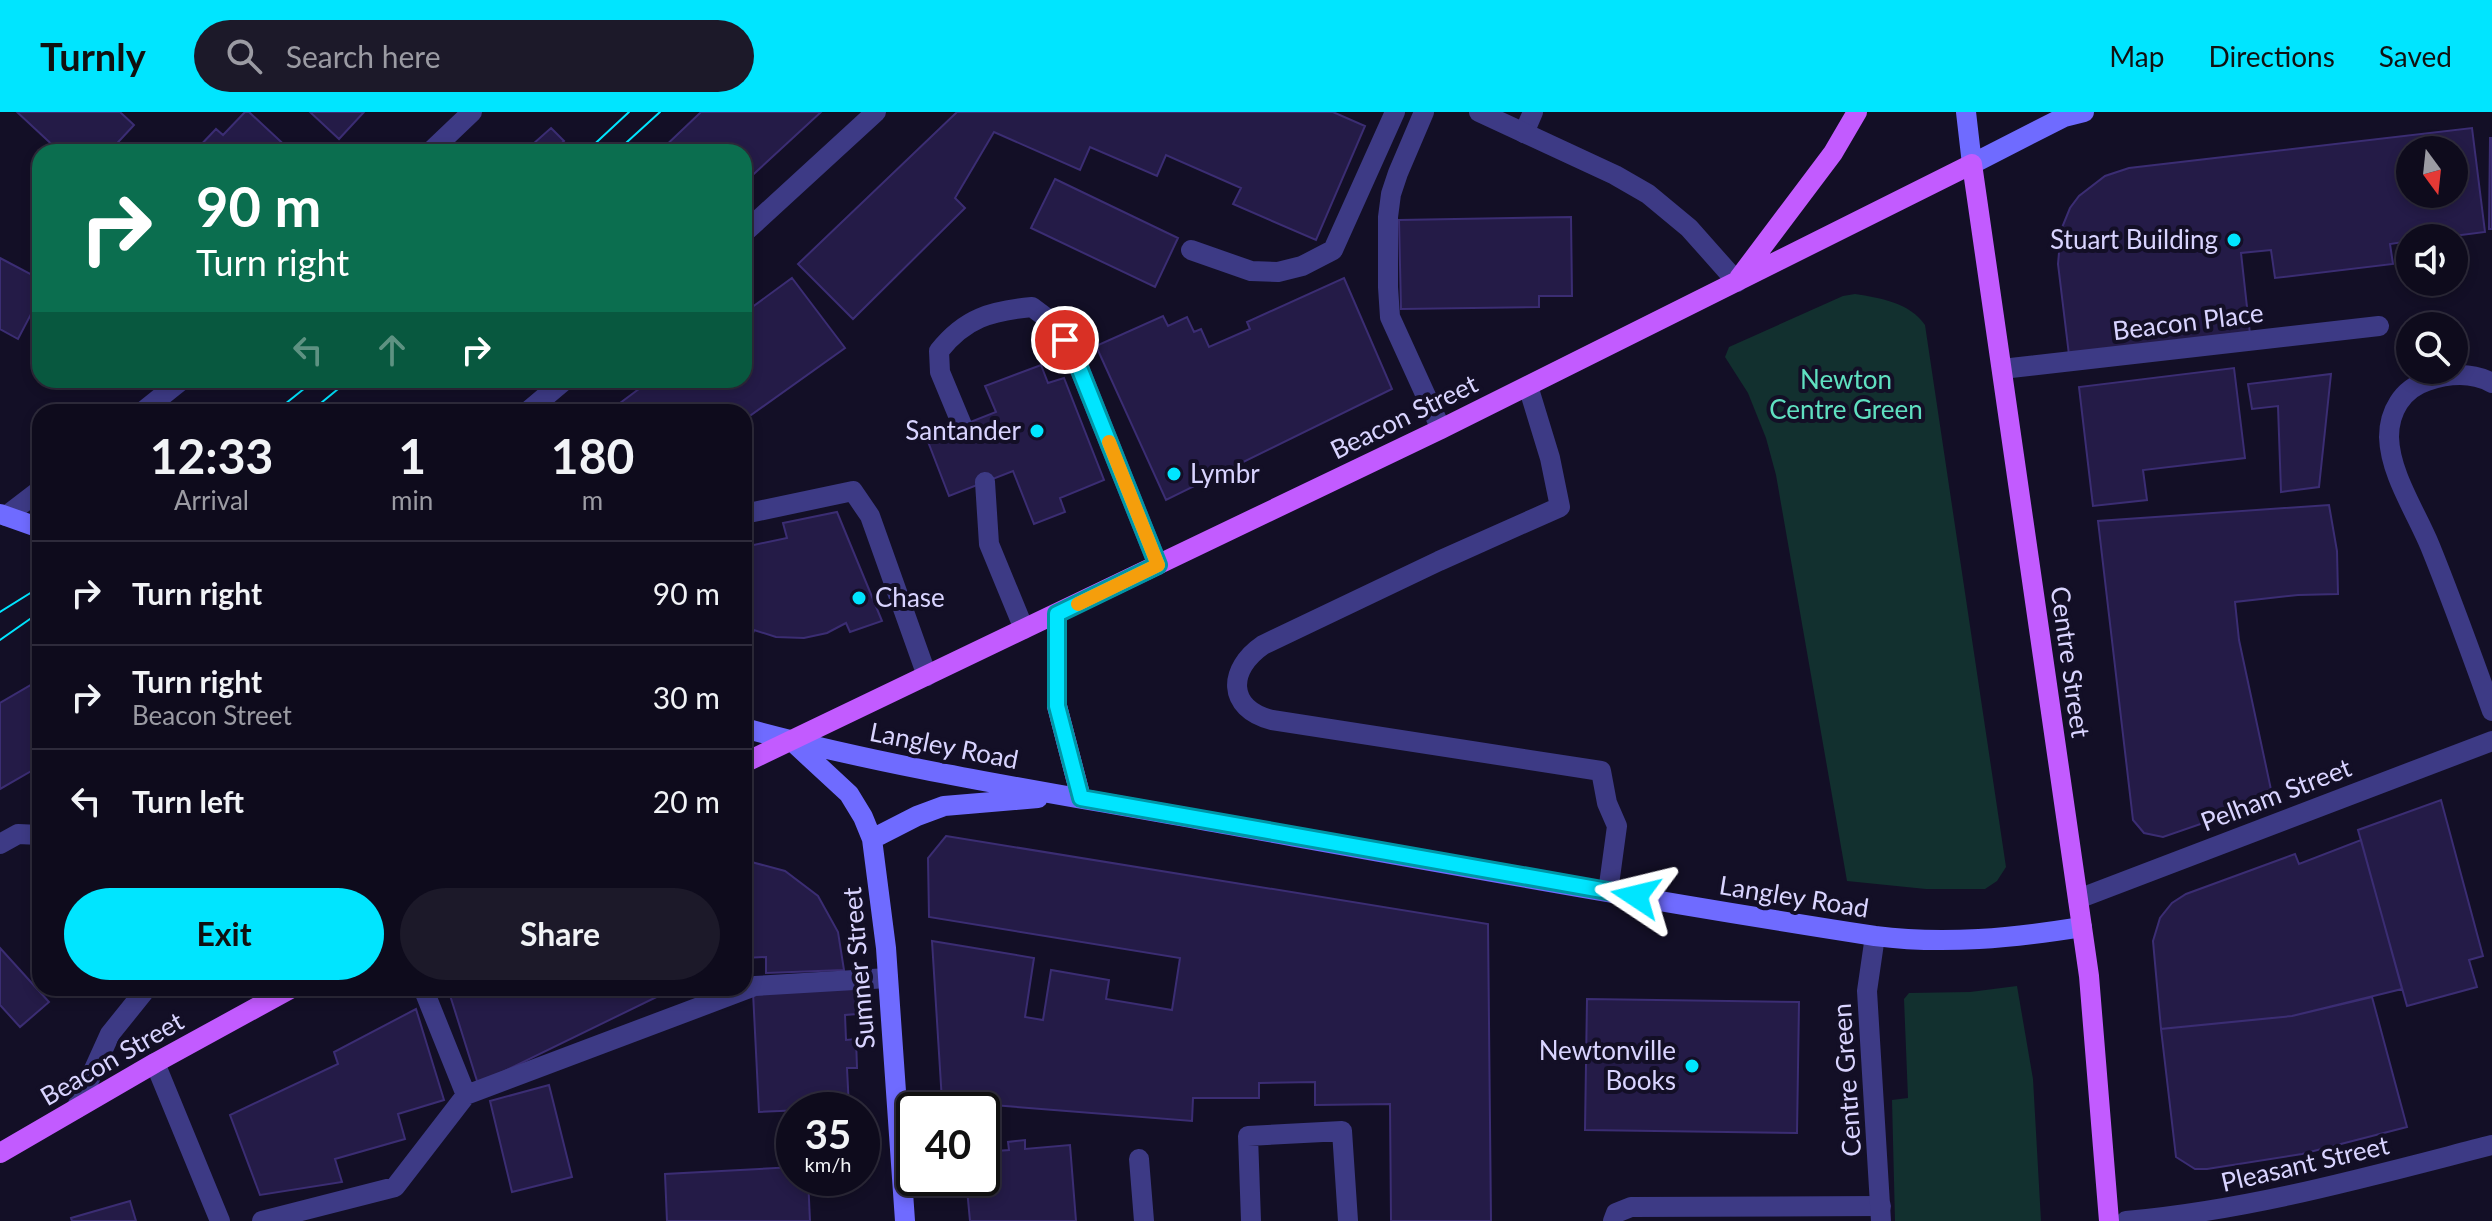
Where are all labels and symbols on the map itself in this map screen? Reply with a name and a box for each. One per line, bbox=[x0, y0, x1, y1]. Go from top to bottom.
north arrow bbox=[2396, 136, 2468, 208]
place label: Stuart Building bbox=[2050, 223, 2218, 255]
marker: Stuart Building bbox=[2225, 231, 2243, 249]
street label: Beacon Place bbox=[2111, 296, 2265, 346]
pin bbox=[1031, 306, 1099, 374]
park label: Newton Centre Green bbox=[1769, 363, 1923, 425]
street label: Beacon Street bbox=[1325, 366, 1483, 466]
place label: Santander bbox=[905, 414, 1022, 446]
marker: Santander bbox=[1028, 422, 1046, 440]
place label: Lymbr bbox=[1190, 457, 1260, 489]
marker: Lymbr bbox=[1165, 465, 1183, 483]
place label: Chase bbox=[875, 581, 945, 613]
street label: Centre Street bbox=[2045, 584, 2098, 740]
marker: Chase bbox=[850, 589, 868, 607]
street label: Langley Road bbox=[867, 715, 1021, 775]
street label: Pelham Street bbox=[2196, 750, 2356, 837]
position arrow bbox=[1594, 854, 1678, 938]
street label: Langley Road bbox=[1717, 868, 1871, 924]
street label: Sumner Street bbox=[835, 885, 881, 1050]
street label: Centre Green bbox=[1825, 1002, 1867, 1158]
street label: Beacon Street bbox=[34, 1004, 189, 1112]
place label: Newtonville Books bbox=[1539, 1034, 1676, 1096]
marker: Newtonville Books bbox=[1683, 1057, 1701, 1075]
speed limit sign: 40 bbox=[896, 1092, 1000, 1196]
street label: Pleasant Street bbox=[2218, 1128, 2392, 1198]

